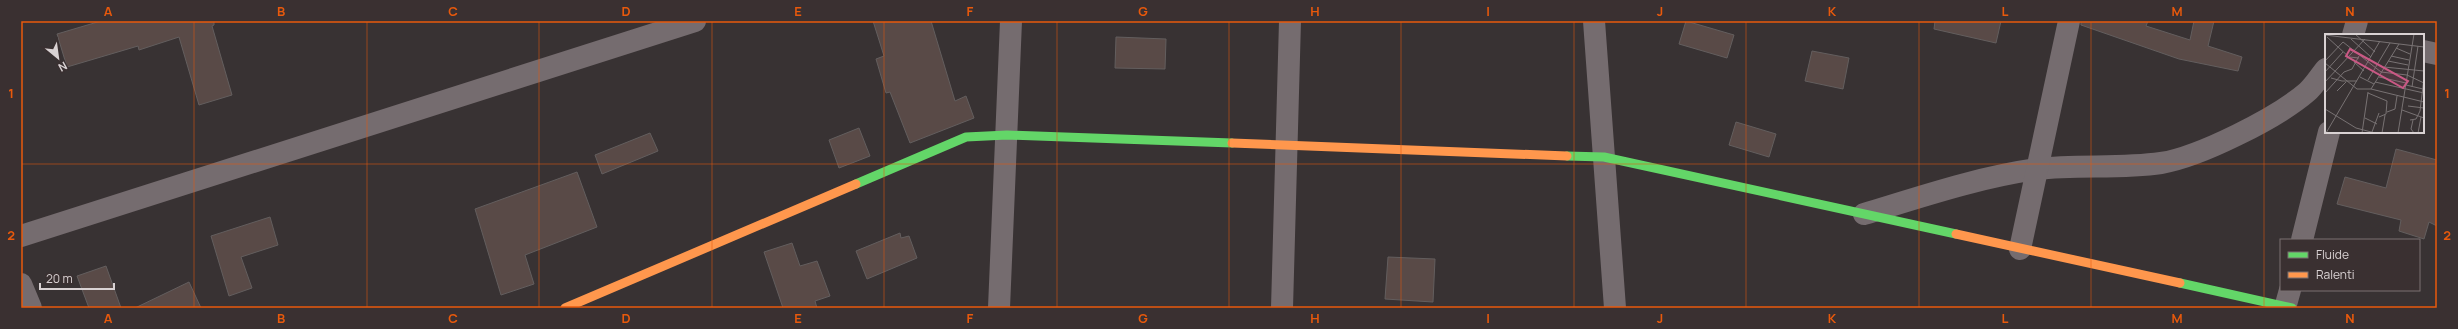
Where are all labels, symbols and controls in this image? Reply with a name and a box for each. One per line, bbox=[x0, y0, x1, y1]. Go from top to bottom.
text: A bbox=[104, 2, 113, 20]
text: B bbox=[277, 2, 285, 20]
text: C bbox=[448, 2, 458, 20]
text: D bbox=[621, 2, 631, 20]
text: E bbox=[794, 2, 802, 20]
text: F bbox=[967, 2, 974, 20]
text: G bbox=[1138, 2, 1148, 20]
text: H bbox=[1310, 2, 1320, 20]
text: I bbox=[1486, 2, 1490, 20]
text: J bbox=[1657, 2, 1663, 20]
text: K bbox=[1828, 2, 1837, 20]
text: L bbox=[2002, 2, 2009, 20]
text: M bbox=[2171, 2, 2183, 20]
text: N bbox=[2345, 2, 2355, 20]
inset map bbox=[2325, 34, 2424, 133]
north arrow bbox=[38, 38, 78, 78]
text: N bbox=[56, 59, 70, 76]
text: 1 bbox=[8, 84, 14, 102]
text: 1 bbox=[2444, 84, 2450, 102]
text: 2 bbox=[7, 226, 15, 244]
text: 2 bbox=[2443, 226, 2451, 244]
legend bbox=[2280, 239, 2420, 291]
text: Fluide bbox=[2316, 246, 2349, 263]
scale bar bbox=[40, 265, 114, 291]
text: Ralenti bbox=[2316, 266, 2355, 283]
text: 20 m bbox=[46, 270, 73, 287]
text: A bbox=[104, 309, 113, 327]
text: B bbox=[277, 309, 285, 327]
text: C bbox=[448, 309, 458, 327]
text: D bbox=[621, 309, 631, 327]
text: E bbox=[794, 309, 802, 327]
text: F bbox=[967, 309, 974, 327]
text: G bbox=[1138, 309, 1148, 327]
text: H bbox=[1310, 309, 1320, 327]
text: I bbox=[1486, 309, 1490, 327]
text: J bbox=[1657, 309, 1663, 327]
text: K bbox=[1828, 309, 1837, 327]
text: L bbox=[2002, 309, 2009, 327]
text: M bbox=[2171, 309, 2183, 327]
text: N bbox=[2345, 309, 2355, 327]

